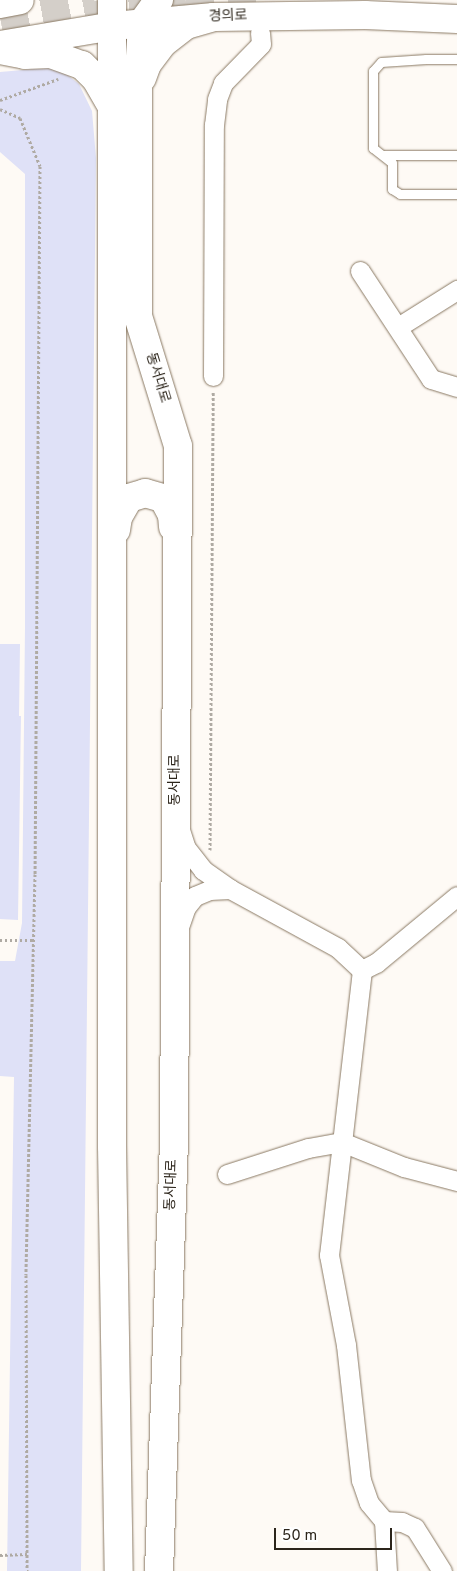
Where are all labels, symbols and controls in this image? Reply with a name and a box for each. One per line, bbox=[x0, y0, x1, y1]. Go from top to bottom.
street label: 경의로 bbox=[208, 8, 248, 26]
street label: 동서대로 bbox=[141, 351, 173, 405]
street label: 동서대로 bbox=[168, 754, 184, 806]
street label: 동서대로 bbox=[163, 1159, 181, 1211]
scale bar bbox=[277, 1518, 394, 1550]
text: 50 m bbox=[282, 1527, 317, 1546]

